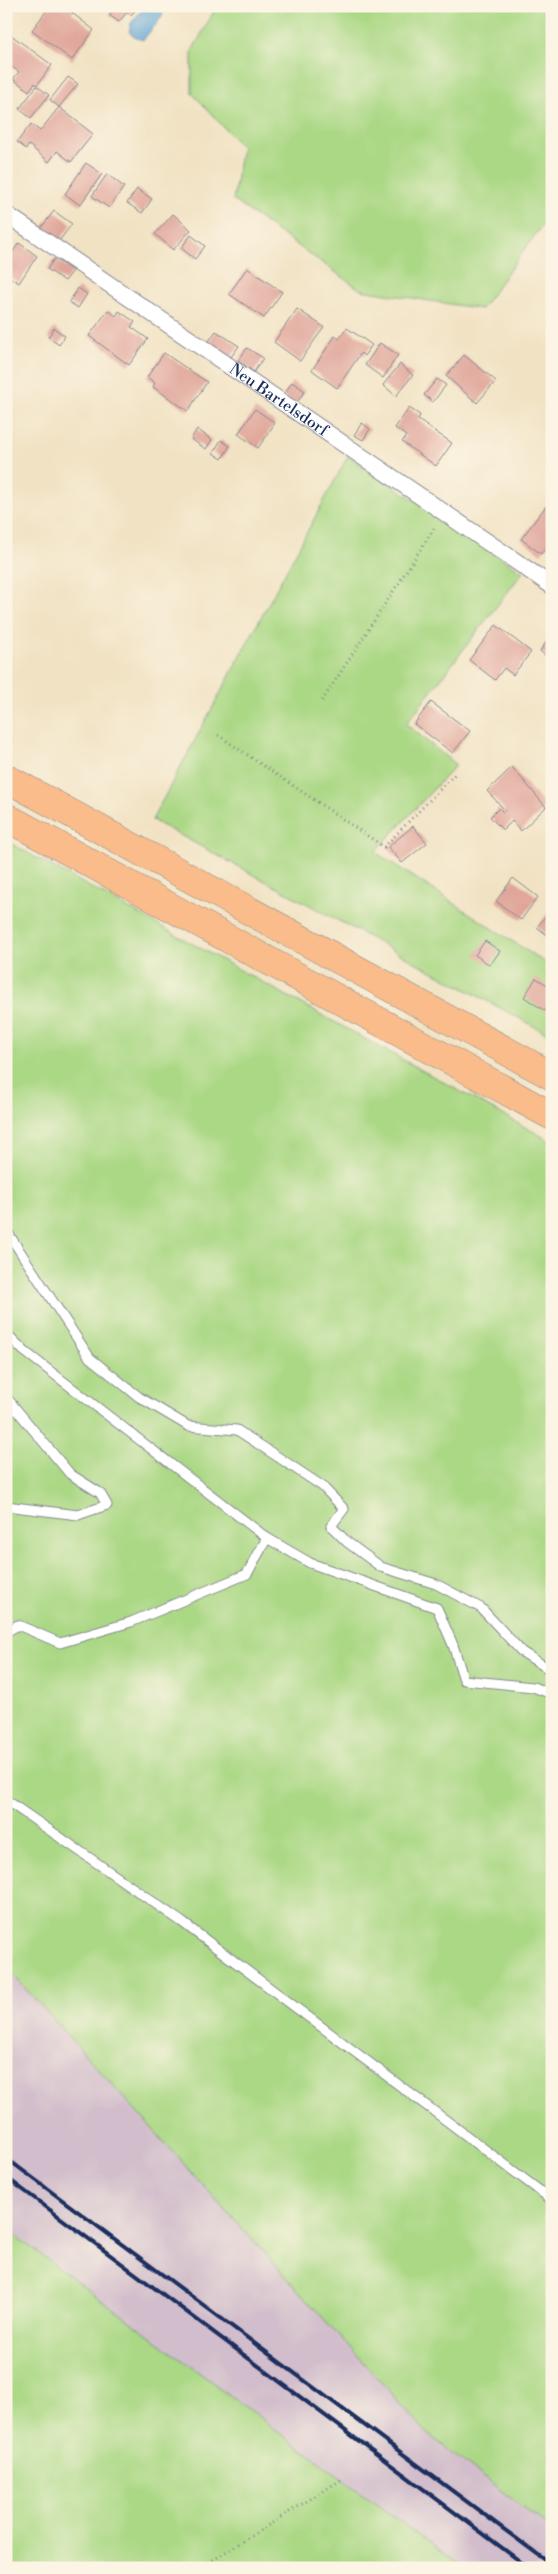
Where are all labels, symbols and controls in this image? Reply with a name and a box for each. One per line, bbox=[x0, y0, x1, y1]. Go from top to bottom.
street label: Neu Bartelsdorf bbox=[225, 359, 333, 441]

